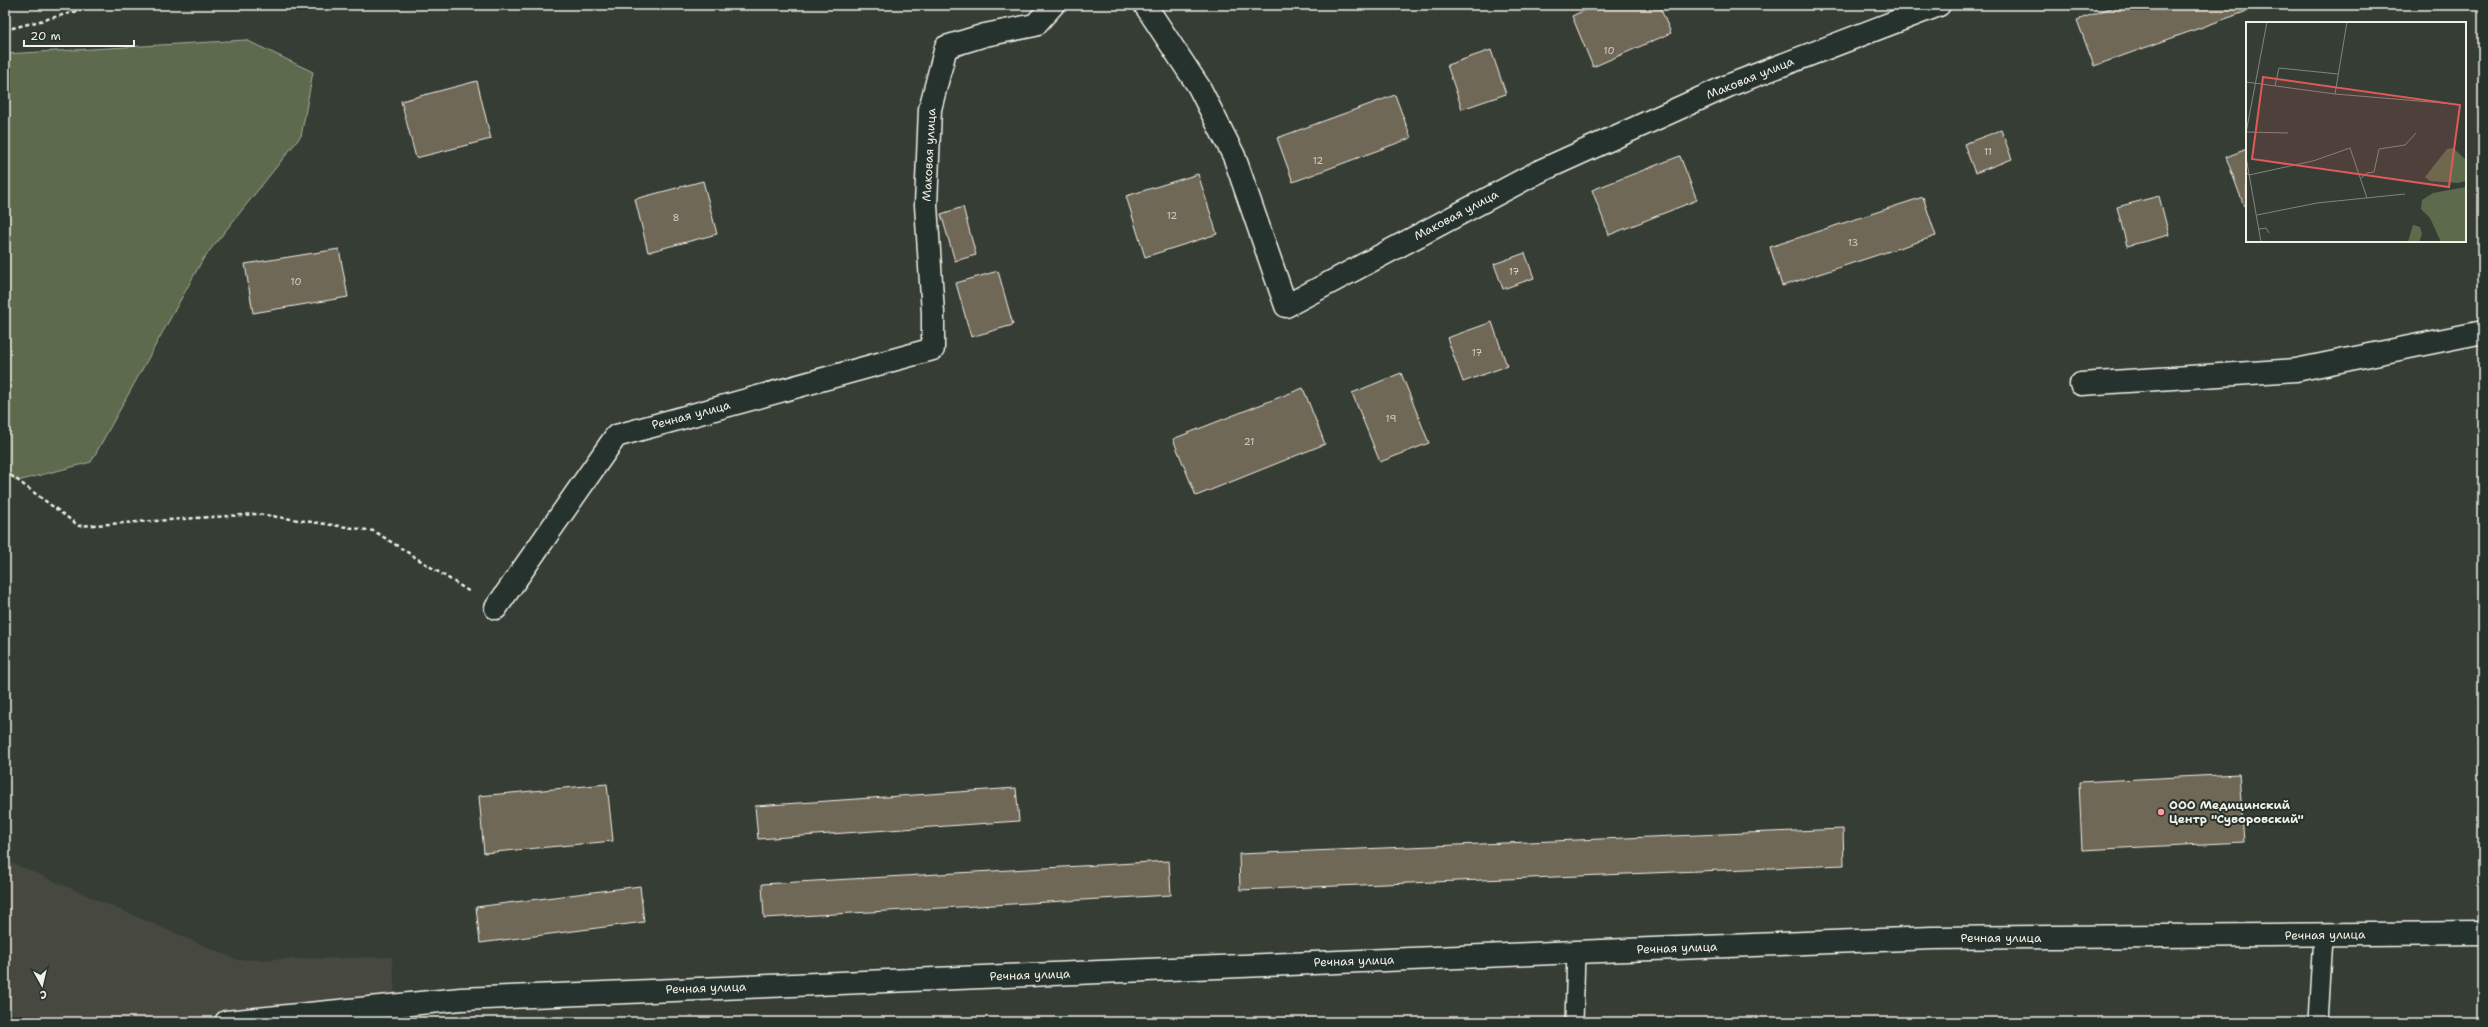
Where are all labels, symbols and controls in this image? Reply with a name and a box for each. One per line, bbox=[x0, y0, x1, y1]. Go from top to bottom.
scale bar bbox=[24, 22, 134, 48]
inset map bbox=[2246, 22, 2466, 242]
text: 20 m bbox=[30, 28, 61, 44]
house number: 10 bbox=[1604, 44, 1614, 57]
street label: Маковая улица bbox=[1704, 53, 1797, 103]
street label: Маковая улица bbox=[919, 108, 939, 202]
house number: 11 bbox=[1984, 145, 1992, 158]
house number: 12 bbox=[1313, 154, 1323, 167]
street label: Маковая улица bbox=[1411, 186, 1501, 244]
house number: 12 bbox=[1167, 209, 1177, 222]
house number: 8 bbox=[673, 211, 680, 224]
house number: 13 bbox=[1848, 236, 1858, 249]
house number: 17 bbox=[1509, 265, 1519, 278]
house number: 10 bbox=[291, 275, 301, 288]
house number: 17 bbox=[1472, 346, 1482, 359]
street label: Речная улица bbox=[650, 397, 733, 433]
house number: 19 bbox=[1386, 412, 1396, 425]
house number: 21 bbox=[1244, 435, 1254, 448]
place label: ООО Медицинский Центр "Суворовский" bbox=[2169, 797, 2304, 827]
marker: ООО Медицинский Центр "Суворовский" bbox=[2156, 807, 2166, 817]
street label: Речная улица bbox=[2284, 926, 2366, 944]
street label: Речная улица bbox=[1961, 930, 2042, 946]
street label: Речная улица bbox=[1636, 939, 1718, 957]
street label: Речная улица bbox=[1313, 952, 1395, 970]
north arrow bbox=[22, 965, 62, 1005]
street label: Речная улица bbox=[989, 966, 1071, 984]
street label: Речная улица bbox=[665, 979, 747, 997]
text: С bbox=[39, 987, 48, 1002]

